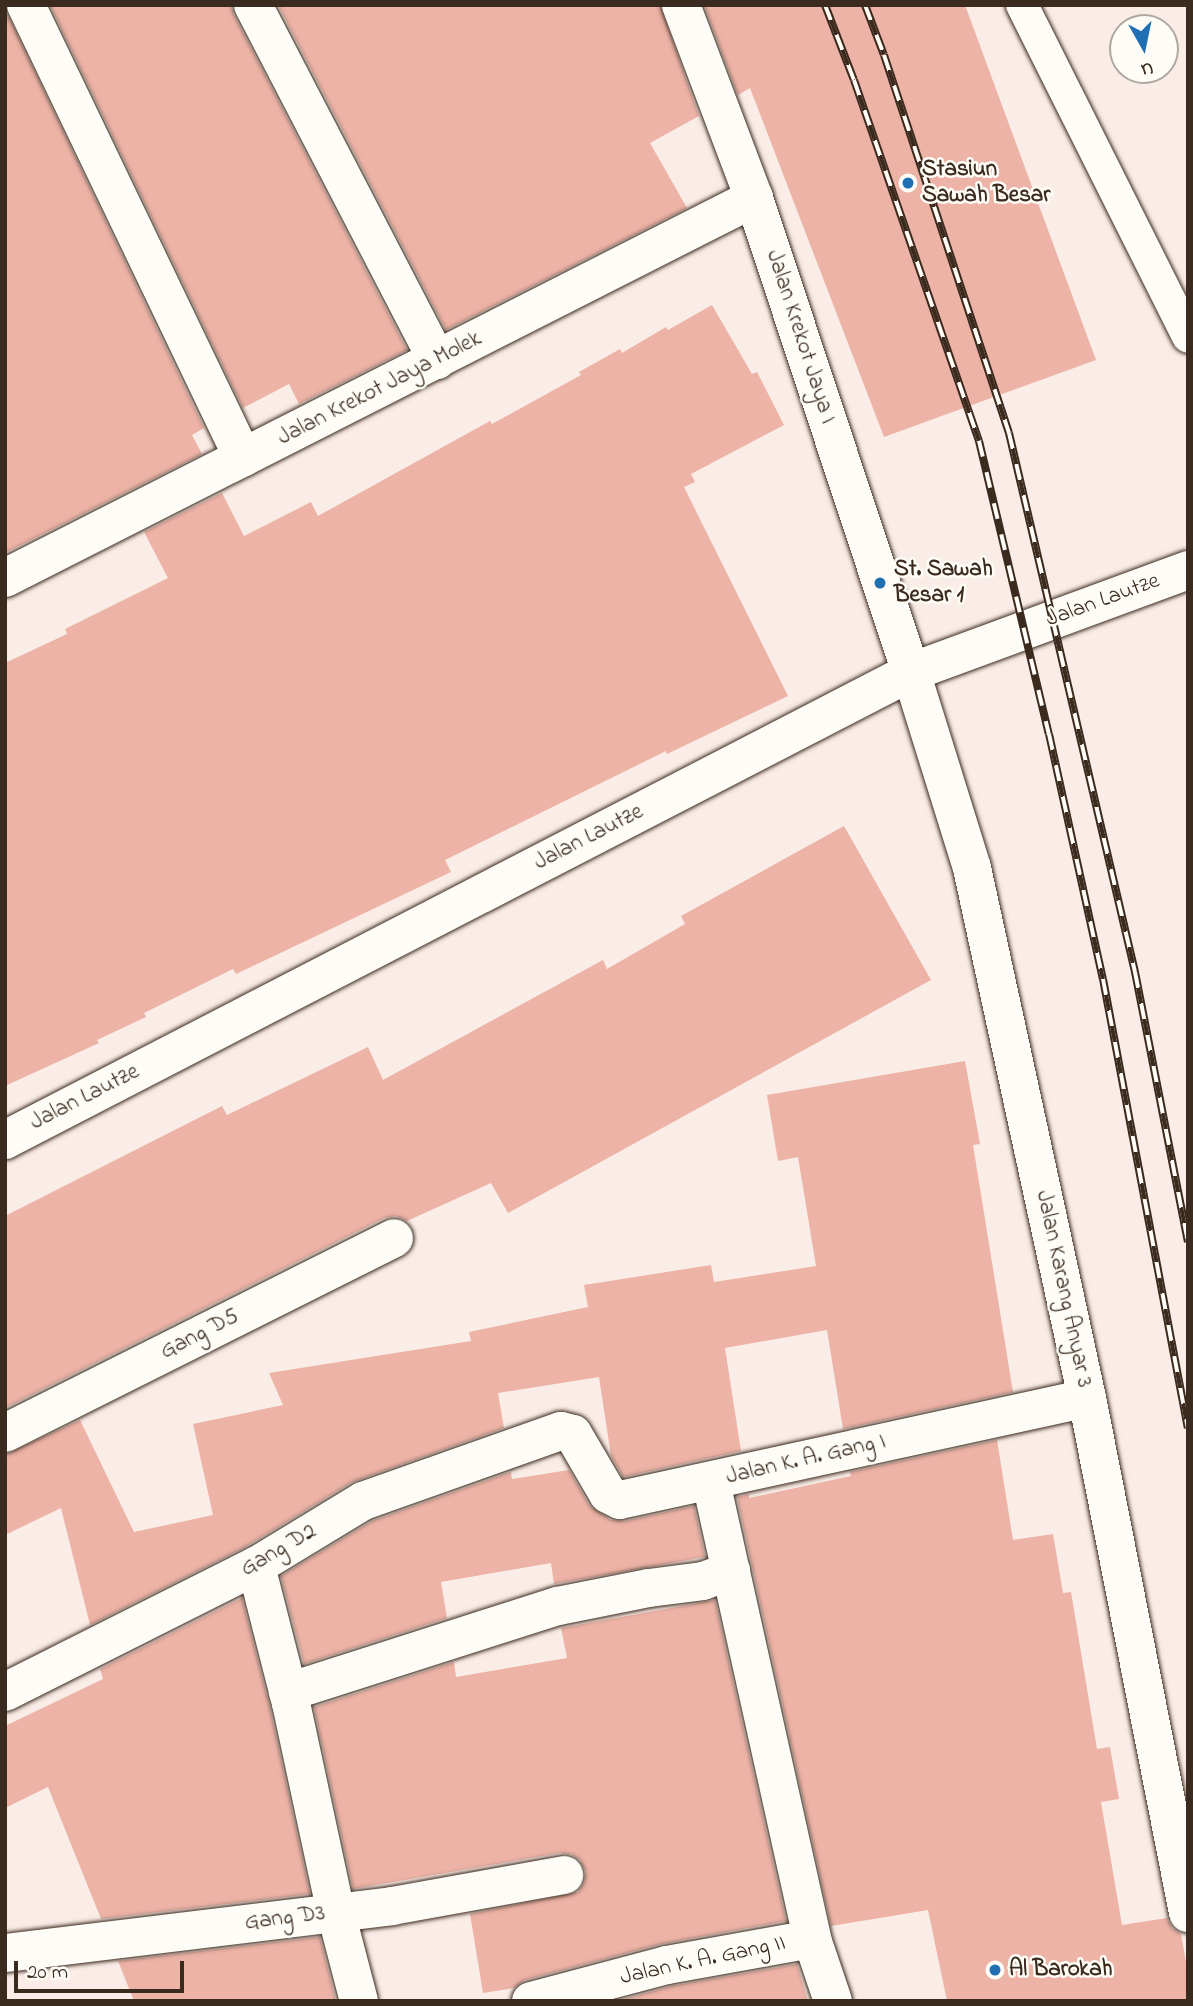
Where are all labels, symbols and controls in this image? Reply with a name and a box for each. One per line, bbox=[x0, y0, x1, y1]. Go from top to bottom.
north arrow bbox=[1109, 14, 1179, 84]
text: U bbox=[1139, 54, 1155, 83]
place label: Stasiun Sawah Besar bbox=[922, 156, 1050, 210]
marker: Stasiun Sawah Besar bbox=[900, 175, 916, 191]
street label: Jalan Krekot Jaya I bbox=[759, 247, 841, 427]
street label: Jalan Krekot Jaya Molek bbox=[273, 326, 487, 452]
place label: St. Sawah Besar 1 bbox=[894, 556, 993, 610]
street label: Jalan Lautze bbox=[1043, 568, 1163, 634]
marker: St. Sawah Besar 1 bbox=[872, 575, 888, 591]
street label: Jalan Lautze bbox=[530, 799, 648, 877]
street label: Jalan Lautze bbox=[26, 1059, 144, 1137]
street label: Jalan Karang Anyar 3 bbox=[1029, 1188, 1097, 1390]
street label: Gang D5 bbox=[156, 1304, 244, 1366]
street label: Jalan K. A. Gang I bbox=[724, 1428, 888, 1492]
street label: Gang D2 bbox=[236, 1518, 322, 1584]
street label: Gang D3 bbox=[243, 1900, 327, 1938]
street label: Jalan K. A. Gang II bbox=[618, 1930, 788, 1992]
scale bar bbox=[18, 1946, 187, 1990]
place label: Al Barokah bbox=[1009, 1956, 1112, 1984]
text: 20 m bbox=[27, 1958, 68, 1988]
marker: Al Barokah bbox=[987, 1962, 1003, 1978]

